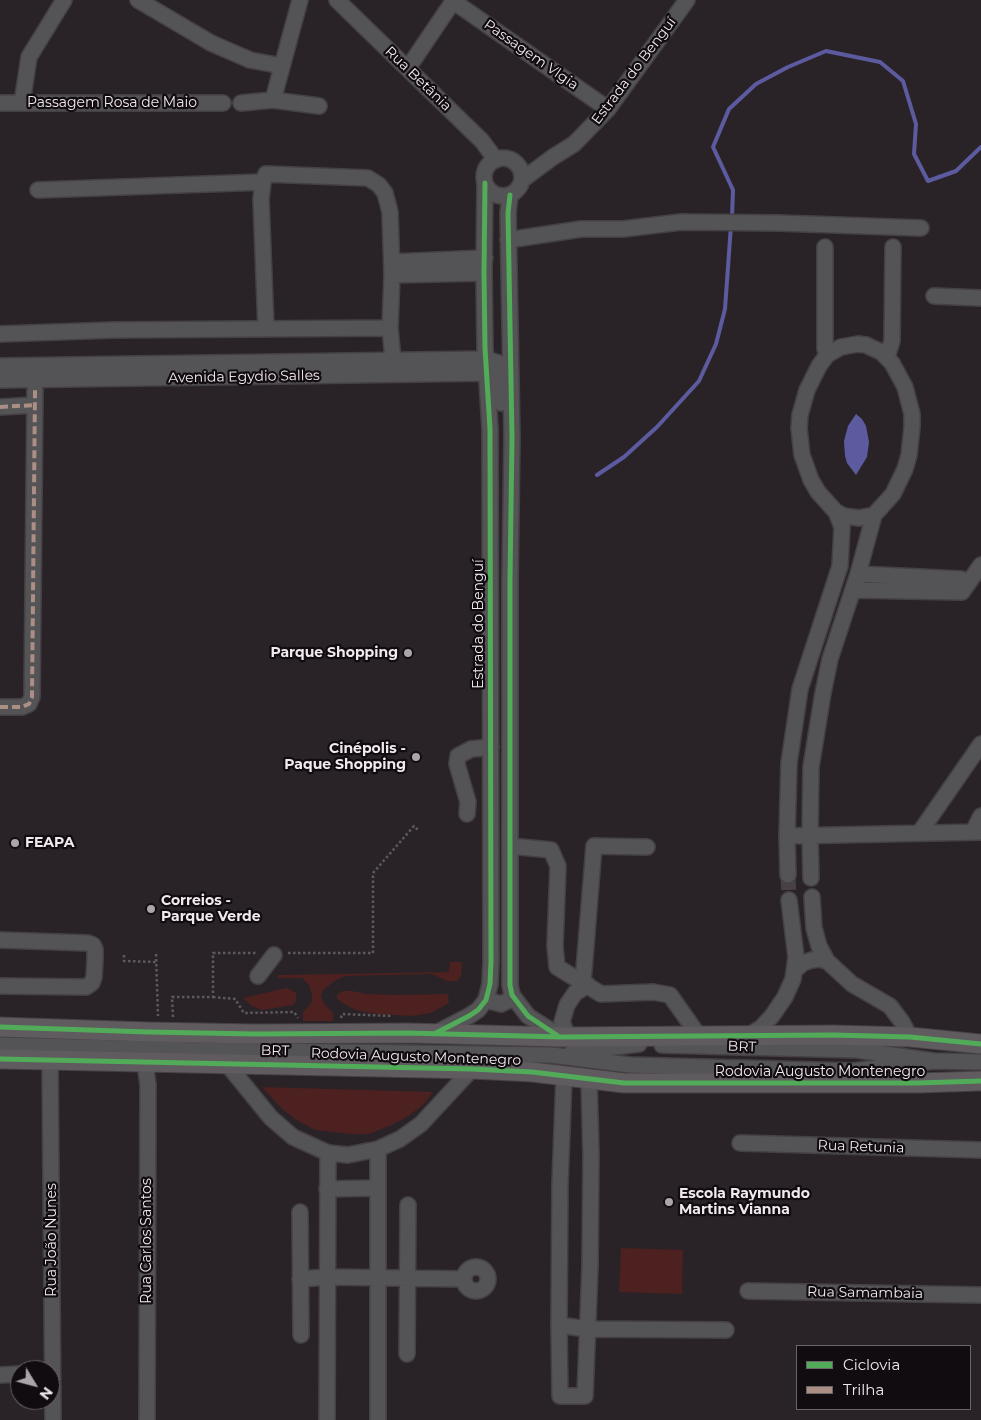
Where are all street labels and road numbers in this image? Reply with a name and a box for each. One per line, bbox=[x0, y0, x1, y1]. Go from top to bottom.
street label: Estrada do Benguí bbox=[588, 14, 680, 128]
street label: Passagem Vlgia bbox=[481, 16, 581, 94]
street label: Rua Betânia bbox=[381, 43, 455, 115]
street label: Passagem Rosa de Maio bbox=[27, 95, 197, 111]
street label: Avenida Egydio Salles bbox=[168, 367, 320, 387]
street label: Estrada do Benguí bbox=[471, 559, 487, 689]
street label: BRT bbox=[727, 1038, 757, 1056]
street label: BRT bbox=[261, 1042, 289, 1060]
street label: Rodovia Augusto Montenegro bbox=[311, 1045, 521, 1069]
street label: Rodovia Augusto Montenegro bbox=[715, 1064, 925, 1080]
street label: Rua Retunia bbox=[817, 1137, 905, 1157]
street label: Rua Carlos Santos bbox=[139, 1178, 155, 1304]
street label: Rua João Nunes bbox=[44, 1183, 60, 1297]
street label: Rua Samambaia bbox=[807, 1284, 923, 1302]

